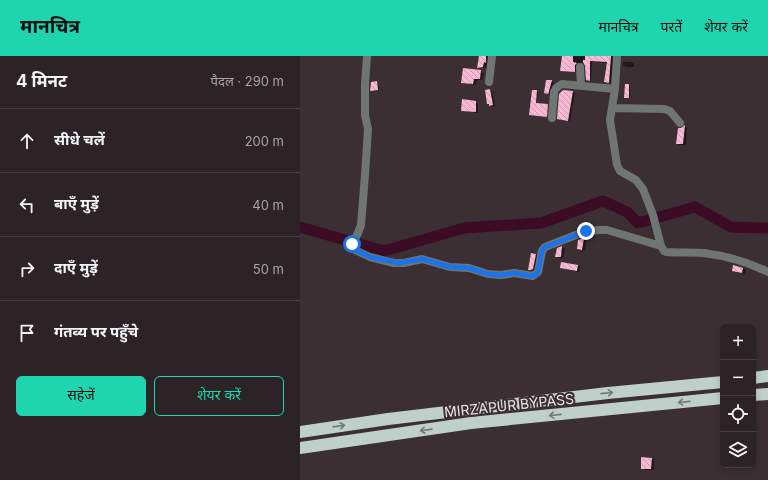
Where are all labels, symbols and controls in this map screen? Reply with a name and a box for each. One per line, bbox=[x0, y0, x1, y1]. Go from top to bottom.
text: मानचित्र bbox=[20, 15, 80, 38]
text: मानचित्र bbox=[599, 18, 639, 35]
text: परतें bbox=[661, 18, 682, 35]
text: शेयर करें bbox=[704, 18, 748, 35]
text: 4 मिनट bbox=[16, 71, 67, 91]
text: पैदल · 290 m bbox=[211, 73, 284, 89]
icon: ahead bbox=[16, 130, 38, 152]
text: सीधे चलें bbox=[54, 130, 105, 149]
text: 200 m bbox=[245, 133, 284, 149]
icon: left bbox=[16, 194, 38, 216]
text: बाएँ मुड़ें bbox=[54, 194, 99, 213]
text: 40 m bbox=[252, 197, 284, 213]
route end bbox=[577, 222, 595, 240]
route start bbox=[343, 235, 361, 253]
icon: right bbox=[16, 258, 38, 280]
text: दाएँ मुड़ें bbox=[54, 258, 98, 277]
text: 50 m bbox=[253, 261, 284, 277]
icon: arrive bbox=[16, 322, 38, 344]
text: गंतव्य पर पहुँचे bbox=[54, 322, 138, 341]
map controls bbox=[720, 324, 756, 468]
button: + bbox=[720, 324, 756, 360]
button: − bbox=[720, 360, 756, 396]
button: सहेजें bbox=[16, 376, 146, 416]
button: शेयर करें bbox=[154, 376, 284, 416]
one-way arrow bbox=[600, 389, 613, 397]
street label: MIRZAPUR BYPASS bbox=[443, 390, 575, 420]
button: locate bbox=[720, 396, 756, 432]
one-way arrow bbox=[678, 398, 691, 406]
one-way arrow bbox=[549, 411, 562, 419]
one-way arrow bbox=[332, 422, 345, 430]
one-way arrow bbox=[420, 426, 433, 434]
button: layers bbox=[720, 432, 756, 468]

